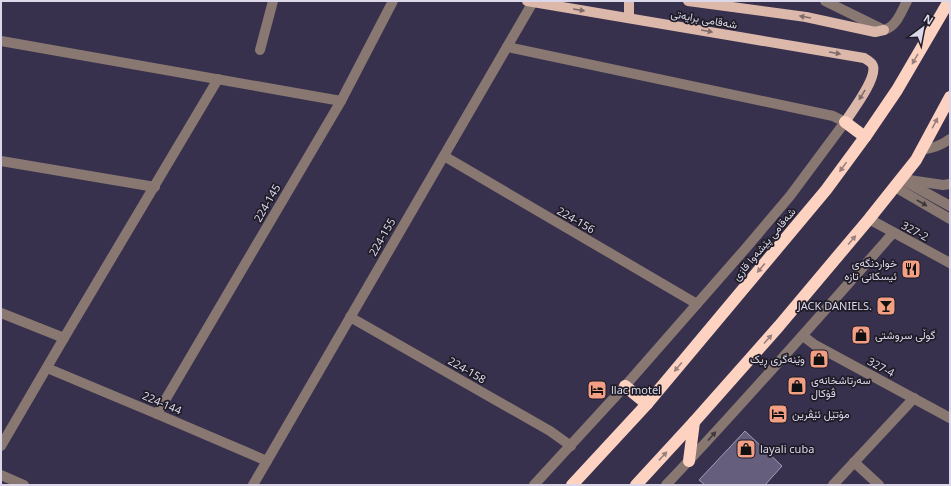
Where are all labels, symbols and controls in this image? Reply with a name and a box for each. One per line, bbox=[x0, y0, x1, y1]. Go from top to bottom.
street label: شەقامی برایەتی bbox=[670, 5, 739, 32]
one-way arrow bbox=[573, 7, 585, 13]
north arrow bbox=[903, 8, 943, 48]
text: N bbox=[921, 10, 936, 28]
one-way arrow bbox=[799, 14, 811, 20]
one-way arrow bbox=[701, 29, 713, 35]
one-way arrow bbox=[829, 51, 842, 57]
one-way arrow bbox=[912, 53, 919, 65]
one-way arrow bbox=[859, 90, 866, 101]
one-way arrow bbox=[932, 117, 939, 129]
one-way arrow bbox=[839, 161, 847, 172]
street label: 224-145 bbox=[250, 181, 283, 224]
one-way arrow bbox=[916, 199, 928, 206]
street label: 224-156 bbox=[555, 203, 598, 236]
street label: شەقامی پێشەوا قازی bbox=[729, 204, 800, 284]
street label: 224-155 bbox=[365, 215, 398, 258]
street label: 327-2 bbox=[899, 217, 931, 244]
one-way arrow bbox=[848, 234, 857, 245]
place label: خواردنگەی ئیسکانی تازە bbox=[844, 255, 897, 283]
restaurant icon: خواردنگەی ئیسکانی تازە bbox=[900, 258, 922, 280]
one-way arrow bbox=[757, 262, 766, 273]
bar icon: JACK DANIELS. bbox=[875, 295, 897, 317]
place label: JACK DANIELS. bbox=[797, 298, 872, 313]
shop icon: گوڵی سروشتی bbox=[850, 324, 872, 346]
place label: گوڵی سروشتی bbox=[875, 327, 935, 342]
one-way arrow bbox=[763, 334, 773, 344]
shop icon: وێنەگری ڕیک bbox=[808, 348, 830, 370]
place label: وێنەگری ڕیک bbox=[750, 351, 805, 368]
street label: 224-158 bbox=[446, 353, 489, 386]
street label: 327-4 bbox=[865, 353, 898, 380]
one-way arrow bbox=[673, 362, 682, 373]
place label: سەرتاشخانەی ڤۆکال bbox=[811, 372, 871, 400]
shop icon: سەرتاشخانەی ڤۆکال bbox=[786, 375, 808, 397]
hotel icon: llac motel bbox=[586, 379, 608, 401]
place label: llac motel bbox=[611, 382, 661, 397]
street label: 224-144 bbox=[140, 388, 185, 418]
hotel icon: مۆتێل ئێڤرین bbox=[767, 403, 789, 425]
place label: مۆتێل ئێڤرین bbox=[792, 406, 850, 421]
one-way arrow bbox=[707, 431, 716, 441]
shop icon: layali cuba bbox=[735, 438, 757, 460]
place label: layali cuba bbox=[760, 441, 814, 456]
one-way arrow bbox=[658, 451, 667, 461]

